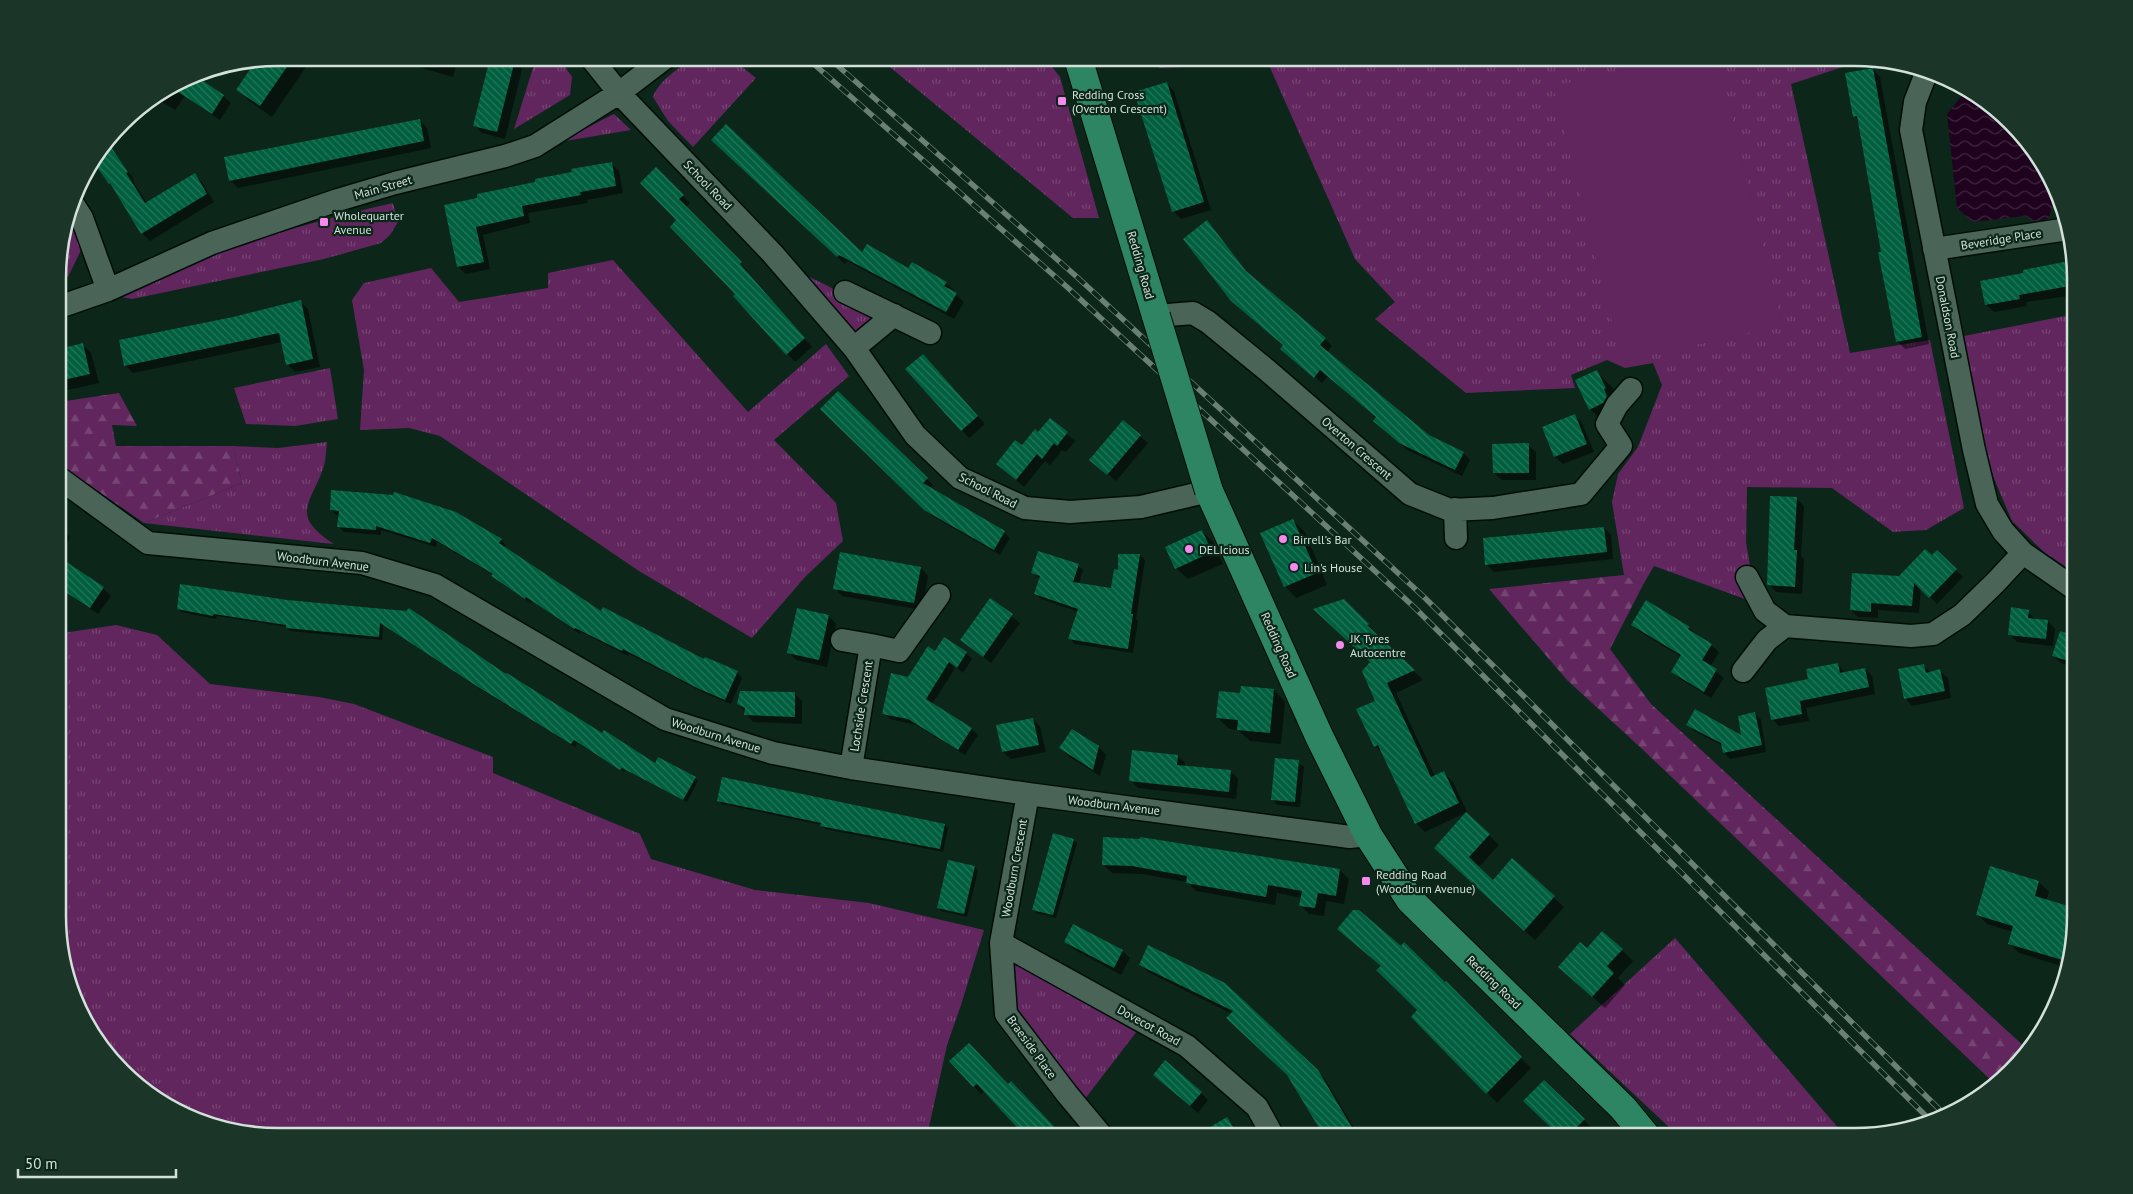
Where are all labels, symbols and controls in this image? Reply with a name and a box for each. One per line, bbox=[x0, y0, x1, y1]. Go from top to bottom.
place label: Redding Cross (Overton Crescent) bbox=[1072, 87, 1167, 116]
marker: Redding Cross (Overton Crescent) bbox=[1056, 95, 1068, 107]
street label: School Road bbox=[681, 157, 735, 213]
street label: Main Street bbox=[353, 172, 413, 202]
place label: Wholequarter Avenue bbox=[334, 208, 404, 237]
marker: Wholequarter Avenue bbox=[318, 216, 330, 228]
street label: Beveridge Place bbox=[1960, 225, 2042, 253]
street label: Redding Road bbox=[1124, 229, 1158, 301]
street label: Donaldson Road bbox=[1933, 275, 1963, 359]
street label: Overton Crescent bbox=[1319, 413, 1395, 483]
street label: School Road bbox=[956, 469, 1020, 511]
place label: Birrell's Bar bbox=[1293, 532, 1352, 547]
marker: Birrell's Bar bbox=[1277, 533, 1289, 545]
place label: DELIcious bbox=[1199, 542, 1250, 557]
marker: DELIcious bbox=[1183, 543, 1195, 555]
street label: Woodburn Avenue bbox=[276, 548, 370, 574]
place label: Lin's House bbox=[1304, 560, 1362, 575]
marker: Lin's House bbox=[1288, 561, 1300, 573]
street label: Redding Road bbox=[1258, 610, 1300, 680]
place label: JK Tyres Autocentre bbox=[1349, 631, 1406, 660]
marker: JK Tyres Autocentre bbox=[1334, 639, 1346, 651]
street label: Lochside Crescent bbox=[846, 660, 876, 752]
street label: Woodburn Avenue bbox=[670, 714, 762, 756]
street label: Woodburn Avenue bbox=[1067, 792, 1161, 818]
street label: Woodburn Crescent bbox=[998, 818, 1030, 918]
place label: Redding Road (Woodburn Avenue) bbox=[1376, 867, 1475, 896]
marker: Redding Road (Woodburn Avenue) bbox=[1360, 875, 1372, 887]
street label: Redding Road bbox=[1463, 952, 1525, 1012]
street label: Dovecot Road bbox=[1115, 1001, 1183, 1049]
street label: Braeside Place bbox=[1004, 1012, 1060, 1082]
scale bar bbox=[18, 1146, 175, 1178]
text: 50 m bbox=[25, 1154, 58, 1173]

